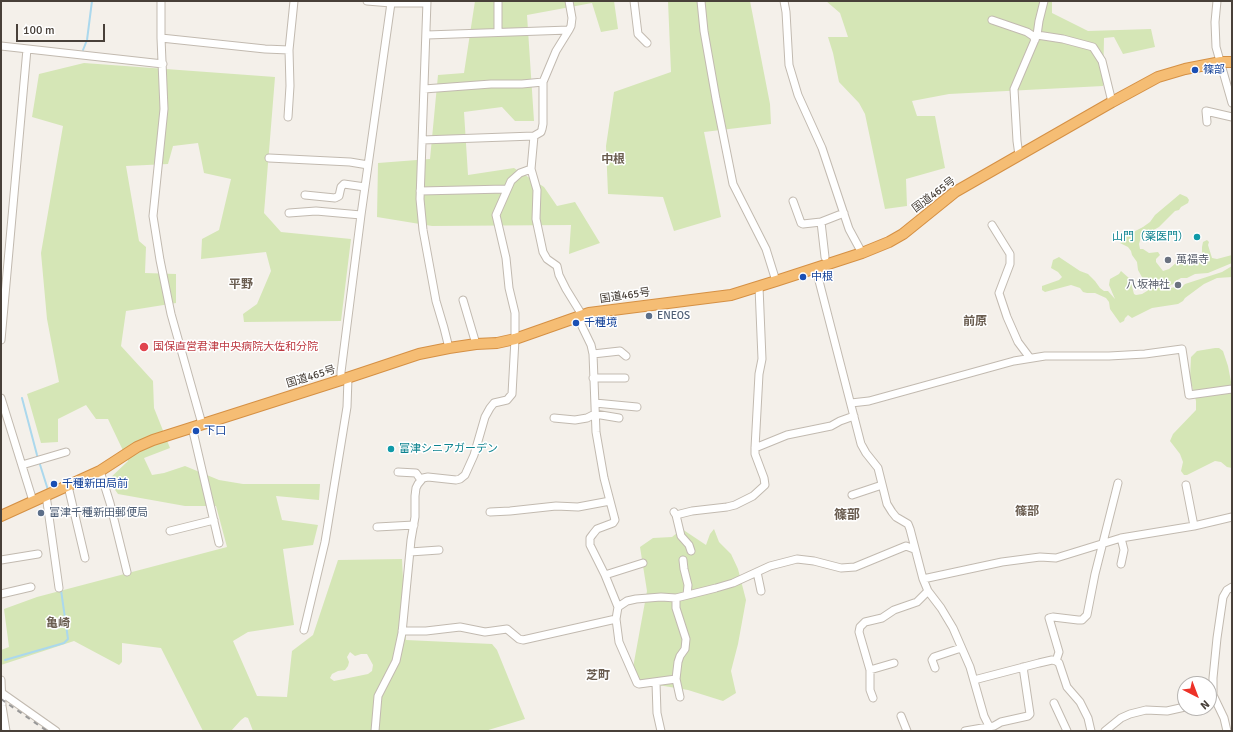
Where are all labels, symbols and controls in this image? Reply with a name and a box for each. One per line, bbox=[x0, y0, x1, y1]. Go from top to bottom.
scale bar bbox=[18, 16, 107, 42]
text: 100 m bbox=[23, 23, 55, 38]
place label: 篠部 bbox=[1203, 63, 1225, 77]
marker: 篠部 bbox=[1190, 65, 1200, 75]
district label: 中根 bbox=[601, 153, 625, 167]
street label: 国道465号 bbox=[910, 174, 958, 216]
place label: 山門（薬医門） bbox=[1112, 230, 1189, 244]
marker: 山門（薬医門） bbox=[1192, 232, 1202, 242]
place label: 萬福寺 bbox=[1176, 253, 1209, 267]
marker: 萬福寺 bbox=[1163, 255, 1173, 265]
place label: 中根 bbox=[811, 270, 833, 284]
marker: 中根 bbox=[798, 272, 808, 282]
district label: 平野 bbox=[229, 278, 253, 292]
place label: 八坂神社 bbox=[1126, 278, 1170, 292]
marker: 八坂神社 bbox=[1173, 280, 1183, 290]
street label: 国道465号 bbox=[599, 286, 651, 306]
place label: ENEOS bbox=[657, 309, 690, 323]
marker: ENEOS bbox=[644, 311, 654, 321]
district label: 前原 bbox=[963, 315, 987, 329]
place label: 千種境 bbox=[584, 316, 617, 330]
marker: 千種境 bbox=[571, 318, 581, 328]
place label: 国保直営君津中央病院大佐和分院 bbox=[153, 340, 318, 354]
marker: 国保直営君津中央病院大佐和分院 bbox=[138, 341, 150, 353]
street label: 国道465号 bbox=[285, 363, 337, 391]
place label: 下口 bbox=[204, 424, 226, 438]
marker: 下口 bbox=[191, 426, 201, 436]
place label: 富津シニアガーデン bbox=[399, 442, 498, 456]
marker: 富津シニアガーデン bbox=[386, 444, 396, 454]
place label: 千種新田局前 bbox=[62, 477, 128, 491]
marker: 千種新田局前 bbox=[49, 479, 59, 489]
district label: 篠部 bbox=[1015, 505, 1039, 519]
place label: 富津千種新田郵便局 bbox=[49, 506, 148, 520]
marker: 富津千種新田郵便局 bbox=[36, 508, 46, 518]
district label: 篠部 bbox=[834, 508, 860, 524]
district label: 亀崎 bbox=[46, 617, 70, 631]
district label: 芝町 bbox=[586, 669, 610, 683]
north arrow bbox=[1177, 676, 1217, 716]
text: N bbox=[1198, 697, 1212, 712]

